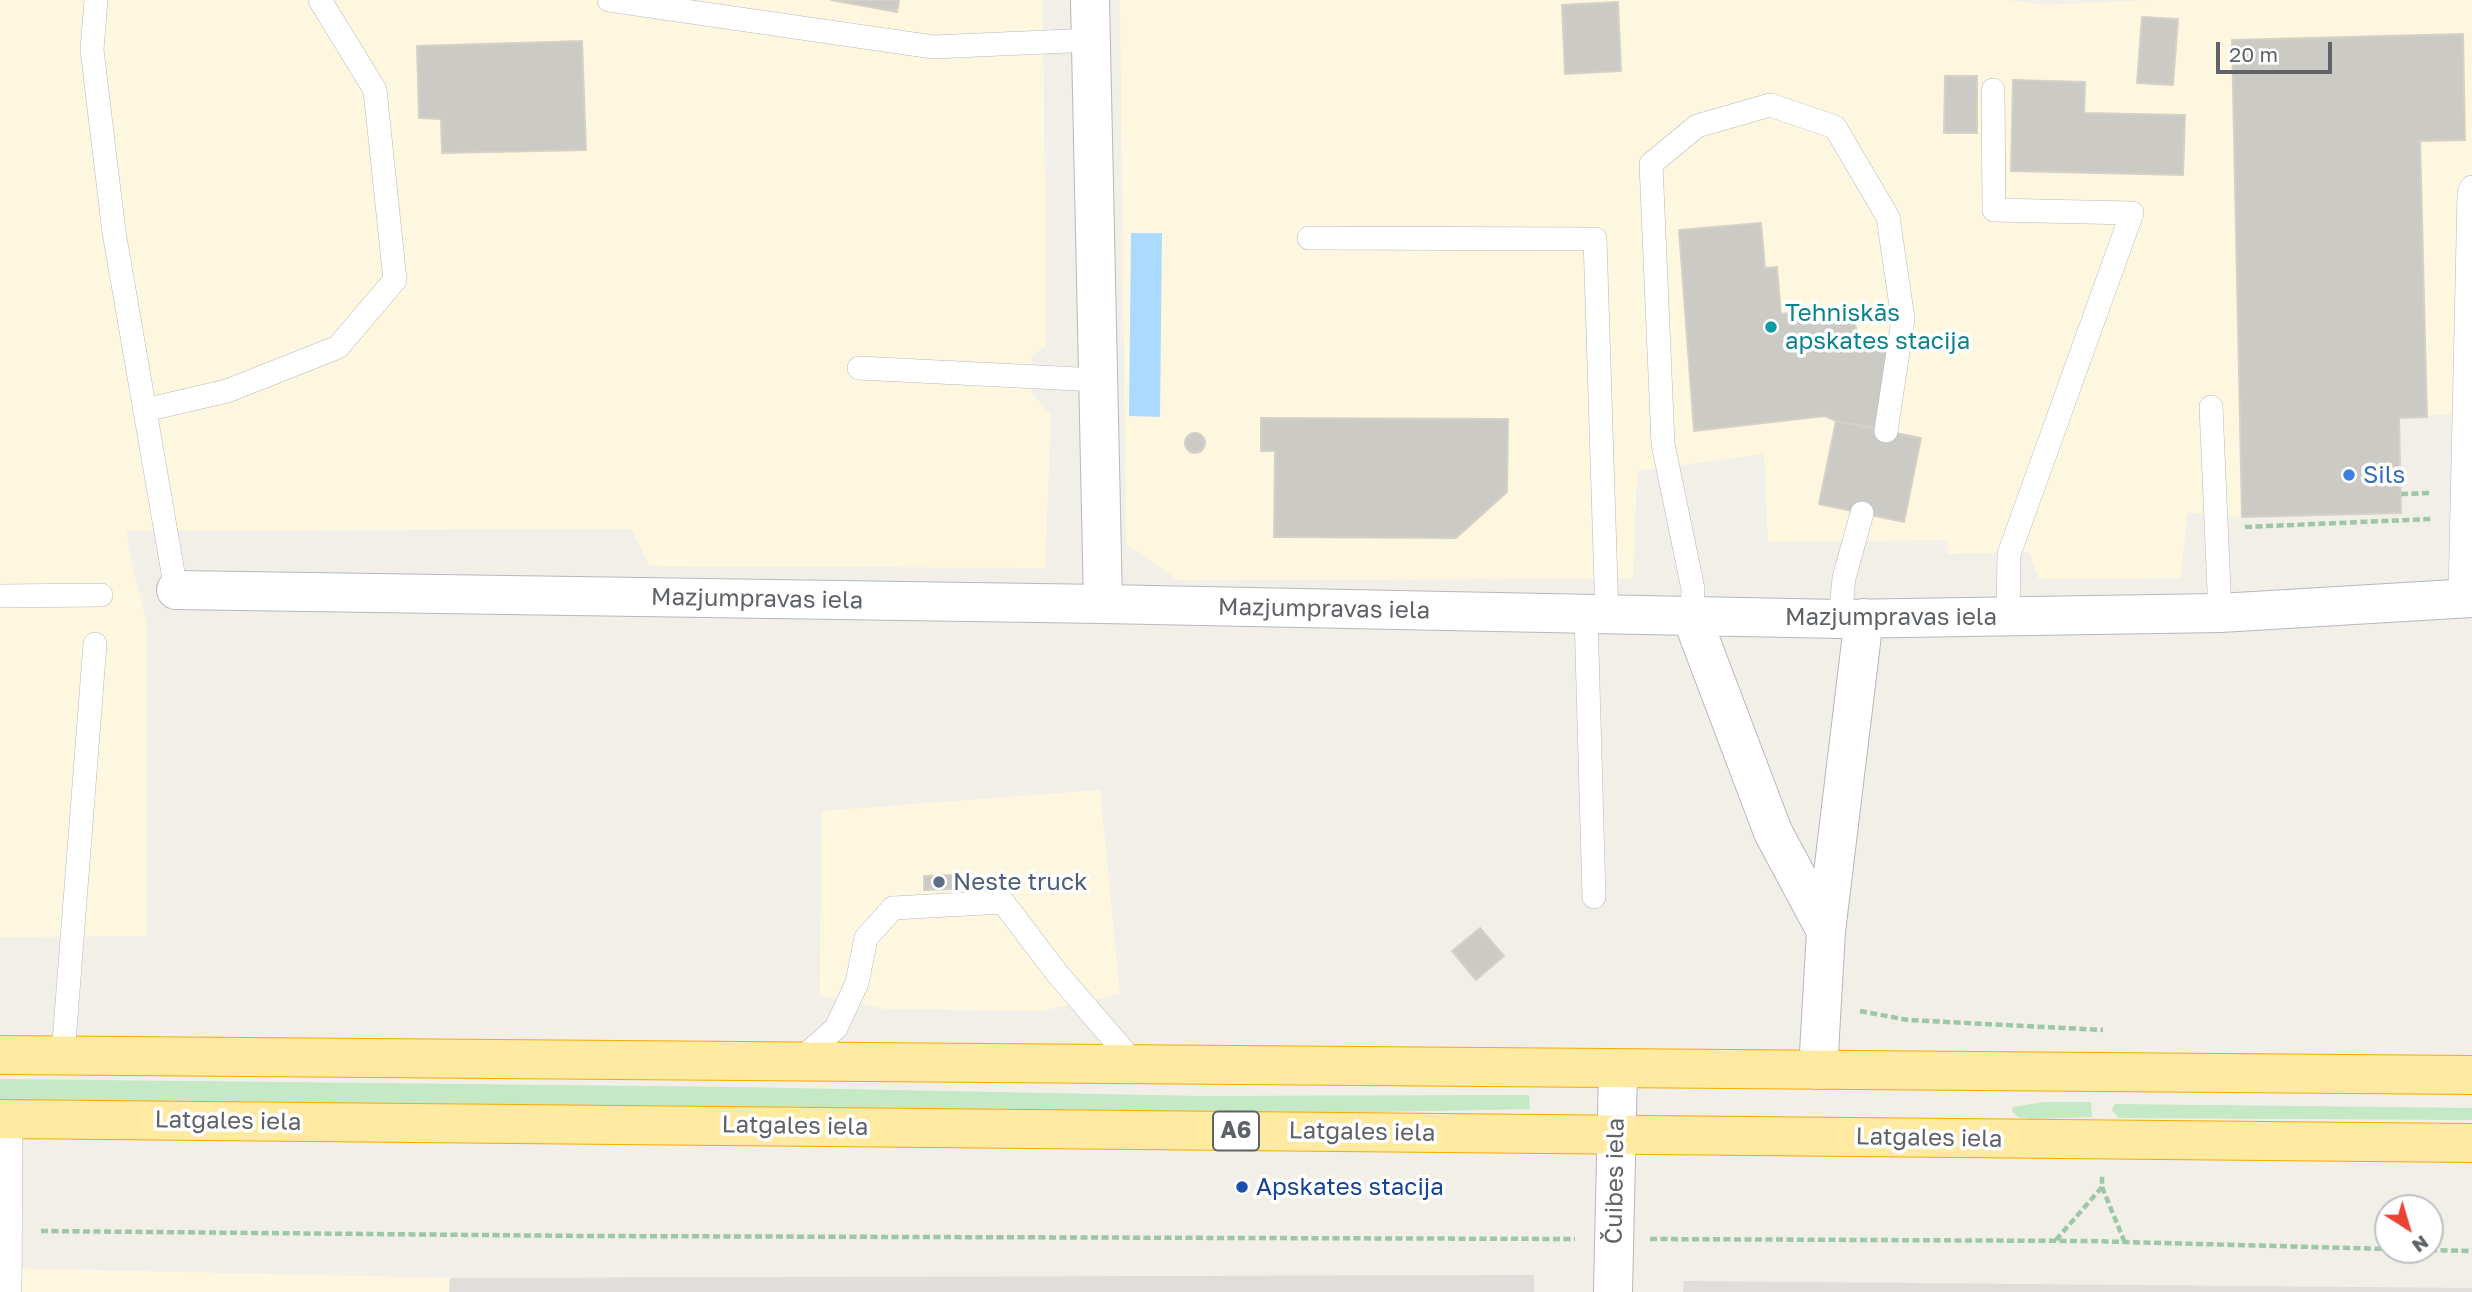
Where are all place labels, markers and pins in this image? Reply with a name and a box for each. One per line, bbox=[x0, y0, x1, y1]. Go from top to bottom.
place label: Tehniskās apskates stacija bbox=[1785, 299, 1970, 355]
marker: Tehniskās apskates stacija bbox=[1763, 319, 1779, 335]
place label: Sils bbox=[2363, 461, 2405, 489]
marker: Sils bbox=[2341, 467, 2357, 483]
place label: Neste truck bbox=[953, 868, 1088, 896]
marker: Neste truck bbox=[931, 874, 947, 890]
place label: Apskates stacija bbox=[1256, 1173, 1444, 1201]
marker: Apskates stacija bbox=[1234, 1179, 1250, 1195]

